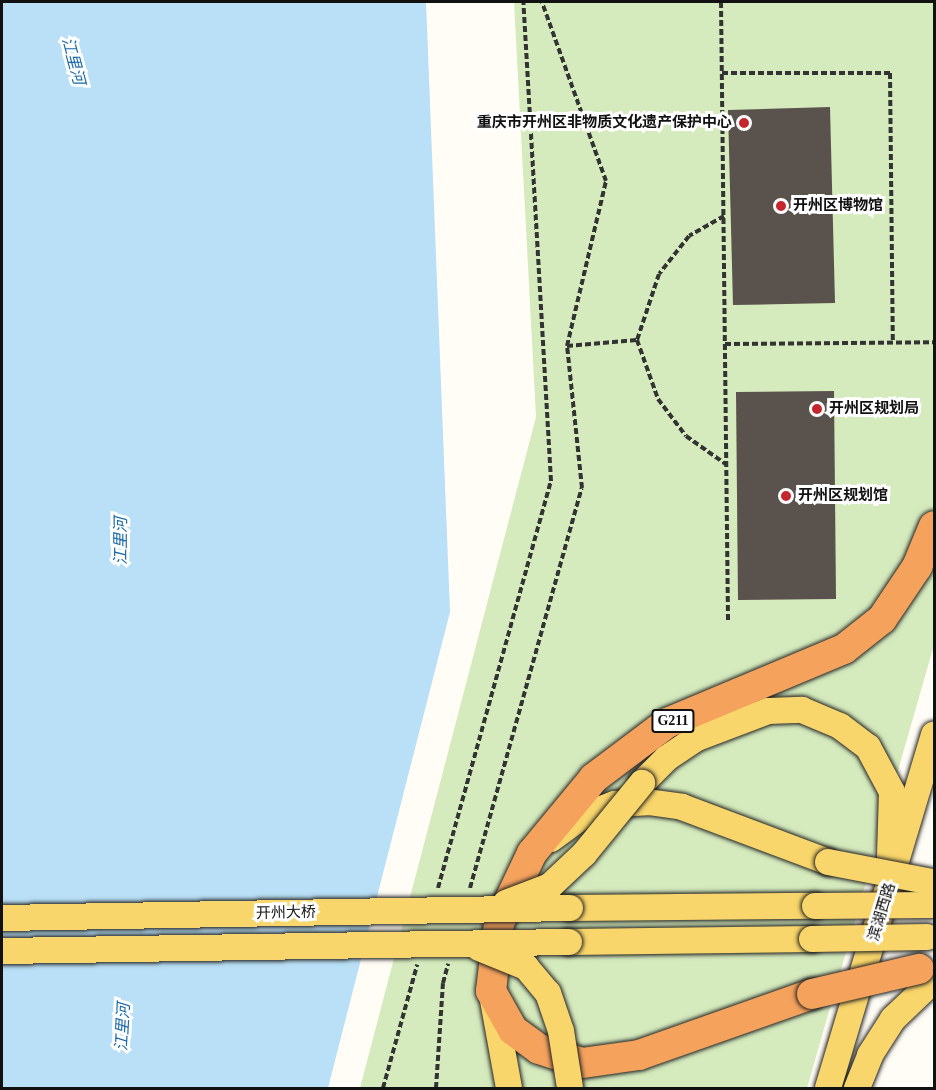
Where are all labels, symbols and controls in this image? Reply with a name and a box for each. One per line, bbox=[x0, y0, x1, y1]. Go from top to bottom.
water label: 江里河 bbox=[58, 35, 88, 87]
place label: 重庆市开州区非物质文化遗产保护中心 bbox=[477, 114, 732, 132]
marker: 重庆市开州区非物质文化遗产保护中心 bbox=[737, 116, 751, 130]
place label: 开州区博物馆 bbox=[793, 197, 883, 215]
marker: 开州区博物馆 bbox=[774, 199, 788, 213]
place label: 开州区规划局 bbox=[829, 400, 919, 418]
marker: 开州区规划局 bbox=[810, 402, 824, 416]
place label: 开州区规划馆 bbox=[798, 487, 888, 505]
marker: 开州区规划馆 bbox=[779, 489, 793, 503]
water label: 江里河 bbox=[111, 517, 131, 565]
road number: G211 bbox=[650, 710, 696, 732]
street label: 滨湖西路 bbox=[865, 881, 899, 943]
street label: 开州大桥 bbox=[256, 903, 316, 923]
water label: 江里河 bbox=[112, 1003, 134, 1051]

